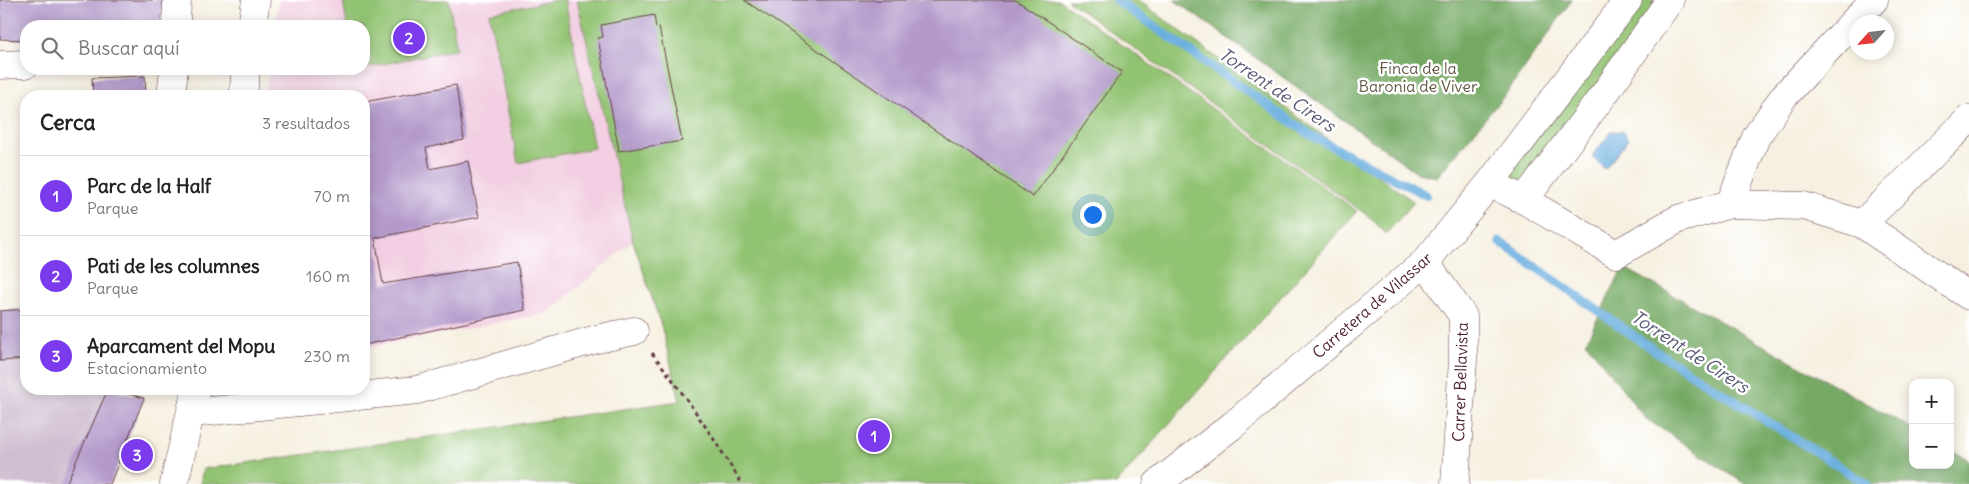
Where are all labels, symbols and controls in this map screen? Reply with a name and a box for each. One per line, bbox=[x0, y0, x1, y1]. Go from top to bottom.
north arrow bbox=[1849, 15, 1894, 60]
pin: 2 bbox=[393, 19, 425, 57]
search box bbox=[20, 20, 370, 75]
icon: search bbox=[38, 34, 66, 62]
text: Buscar aquí bbox=[78, 36, 179, 60]
water label: Torrent de Cirers bbox=[1215, 42, 1341, 138]
park label: Finca de la Baronia de Viver bbox=[1358, 58, 1478, 96]
text: Cerca bbox=[40, 109, 95, 136]
text: 3 resultados bbox=[262, 113, 350, 133]
text: Parc de la Half bbox=[87, 174, 211, 198]
text: 1 bbox=[53, 186, 59, 206]
text: 70 m bbox=[314, 186, 350, 206]
text: Parque bbox=[87, 198, 138, 218]
your location bbox=[1080, 202, 1106, 228]
street label: Carretera de Vilassar bbox=[1308, 247, 1436, 362]
text: Pati de les columnes bbox=[87, 254, 260, 278]
text: 2 bbox=[52, 266, 60, 286]
text: 160 m bbox=[306, 266, 350, 286]
text: Parque bbox=[87, 278, 138, 298]
water label: Torrent de Cirers bbox=[1627, 305, 1755, 399]
street label: Carrer Bellavista bbox=[1448, 322, 1472, 442]
text: Aparcament del Mopu bbox=[87, 334, 275, 358]
text: 3 bbox=[51, 346, 61, 366]
text: 230 m bbox=[304, 346, 350, 366]
text: Estacionamiento bbox=[87, 358, 207, 378]
map controls bbox=[1909, 379, 1954, 469]
button: + bbox=[1909, 379, 1954, 424]
pin: 1 bbox=[858, 417, 890, 455]
button: − bbox=[1909, 424, 1954, 469]
pin: 3 bbox=[121, 436, 153, 474]

